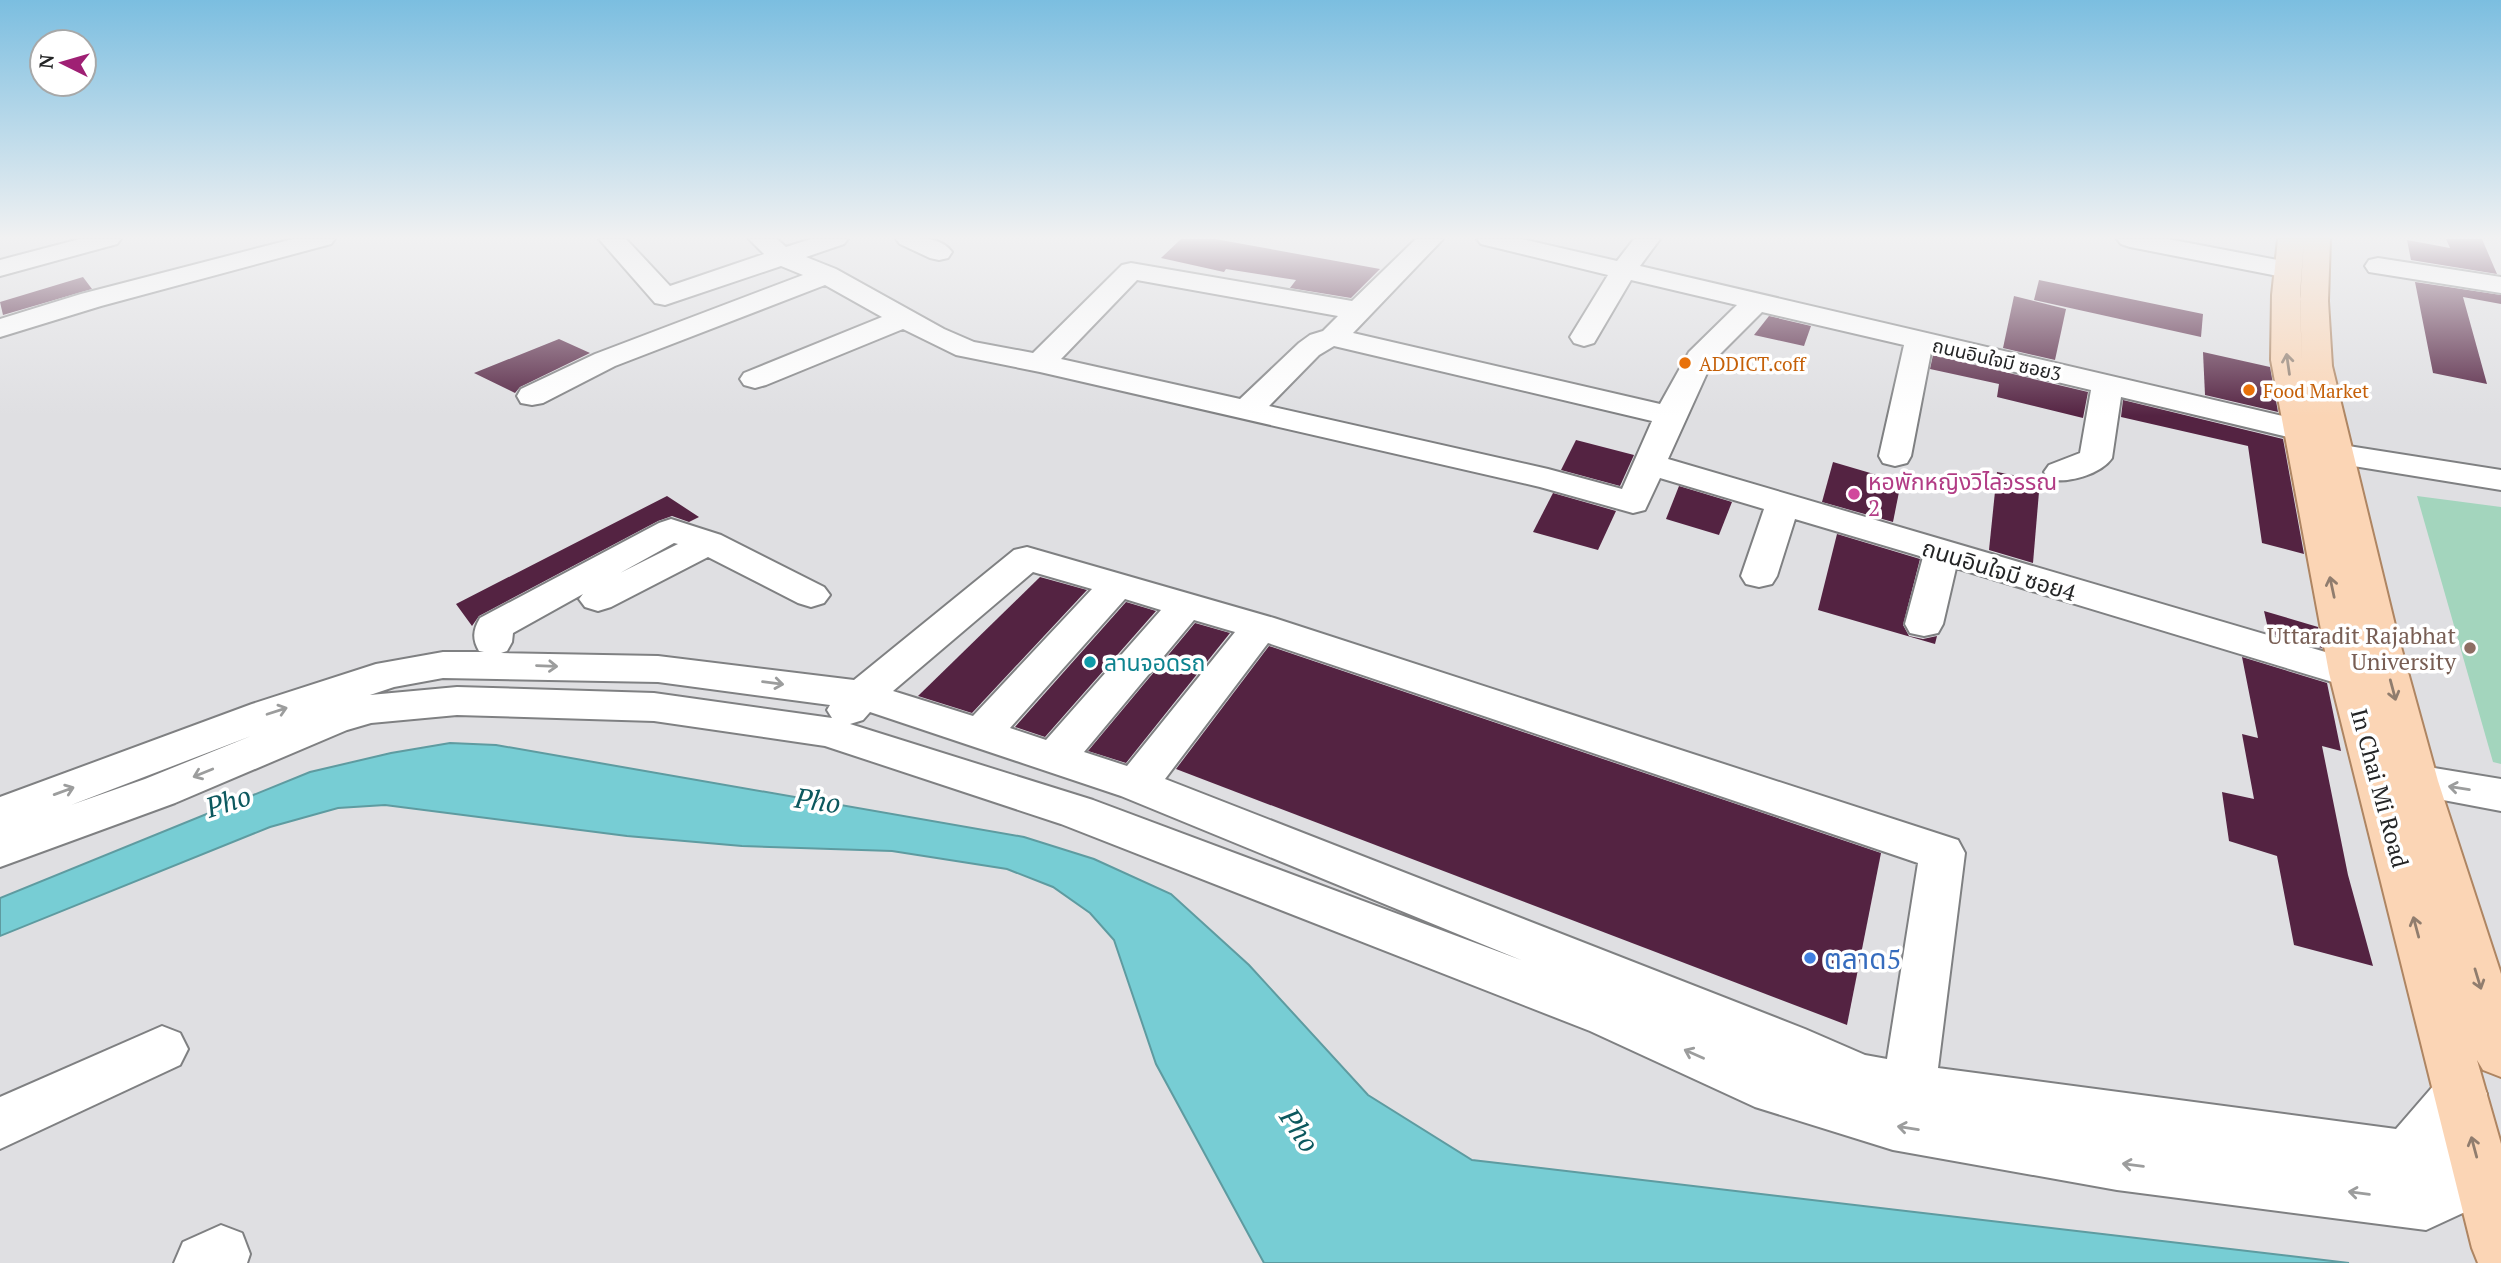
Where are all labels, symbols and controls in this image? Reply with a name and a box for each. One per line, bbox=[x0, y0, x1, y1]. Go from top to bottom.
north arrow bbox=[28, 28, 98, 98]
text: N bbox=[32, 53, 59, 70]
street label: ถนนอินใจมี ซอย3 bbox=[1930, 332, 2064, 386]
place label: ADDICT.coff bbox=[1699, 351, 1807, 376]
one-way arrow bbox=[2281, 353, 2294, 376]
marker: ADDICT.coff bbox=[1677, 355, 1693, 371]
place label: Food Market bbox=[2263, 378, 2369, 403]
marker: Food Market bbox=[2241, 382, 2257, 398]
place label: หอพักหญิงวิไลวรรณ 2 bbox=[1868, 466, 2057, 523]
marker: หอพักหญิงวิไลวรรณ 2 bbox=[1846, 486, 1862, 502]
street label: ถนนอินใจมี ซอย4 bbox=[1918, 532, 2080, 608]
one-way arrow bbox=[2324, 576, 2338, 599]
place label: Uttaradit Rajabhat University bbox=[2267, 620, 2456, 677]
marker: Uttaradit Rajabhat University bbox=[2462, 640, 2478, 656]
place label: ลานจอดรถ bbox=[1104, 647, 1205, 678]
marker: ลานจอดรถ bbox=[1082, 654, 1098, 670]
one-way arrow bbox=[535, 659, 558, 672]
one-way arrow bbox=[762, 676, 784, 689]
one-way arrow bbox=[2387, 678, 2400, 701]
one-way arrow bbox=[266, 704, 288, 717]
street label: In Chai Mi Road bbox=[2344, 705, 2416, 871]
one-way arrow bbox=[192, 768, 214, 781]
water label: Pho bbox=[200, 776, 256, 826]
water label: Pho bbox=[792, 778, 843, 822]
one-way arrow bbox=[2448, 781, 2471, 794]
one-way arrow bbox=[52, 783, 74, 796]
one-way arrow bbox=[2409, 916, 2422, 939]
place label: ตลาด5 bbox=[1824, 940, 1901, 977]
marker: ตลาด5 bbox=[1802, 950, 1818, 966]
one-way arrow bbox=[2472, 967, 2485, 989]
one-way arrow bbox=[1684, 1047, 1705, 1060]
water label: Pho bbox=[1271, 1100, 1328, 1159]
one-way arrow bbox=[1898, 1121, 1920, 1134]
one-way arrow bbox=[2467, 1136, 2480, 1159]
one-way arrow bbox=[2122, 1158, 2145, 1171]
one-way arrow bbox=[2348, 1187, 2371, 1200]

